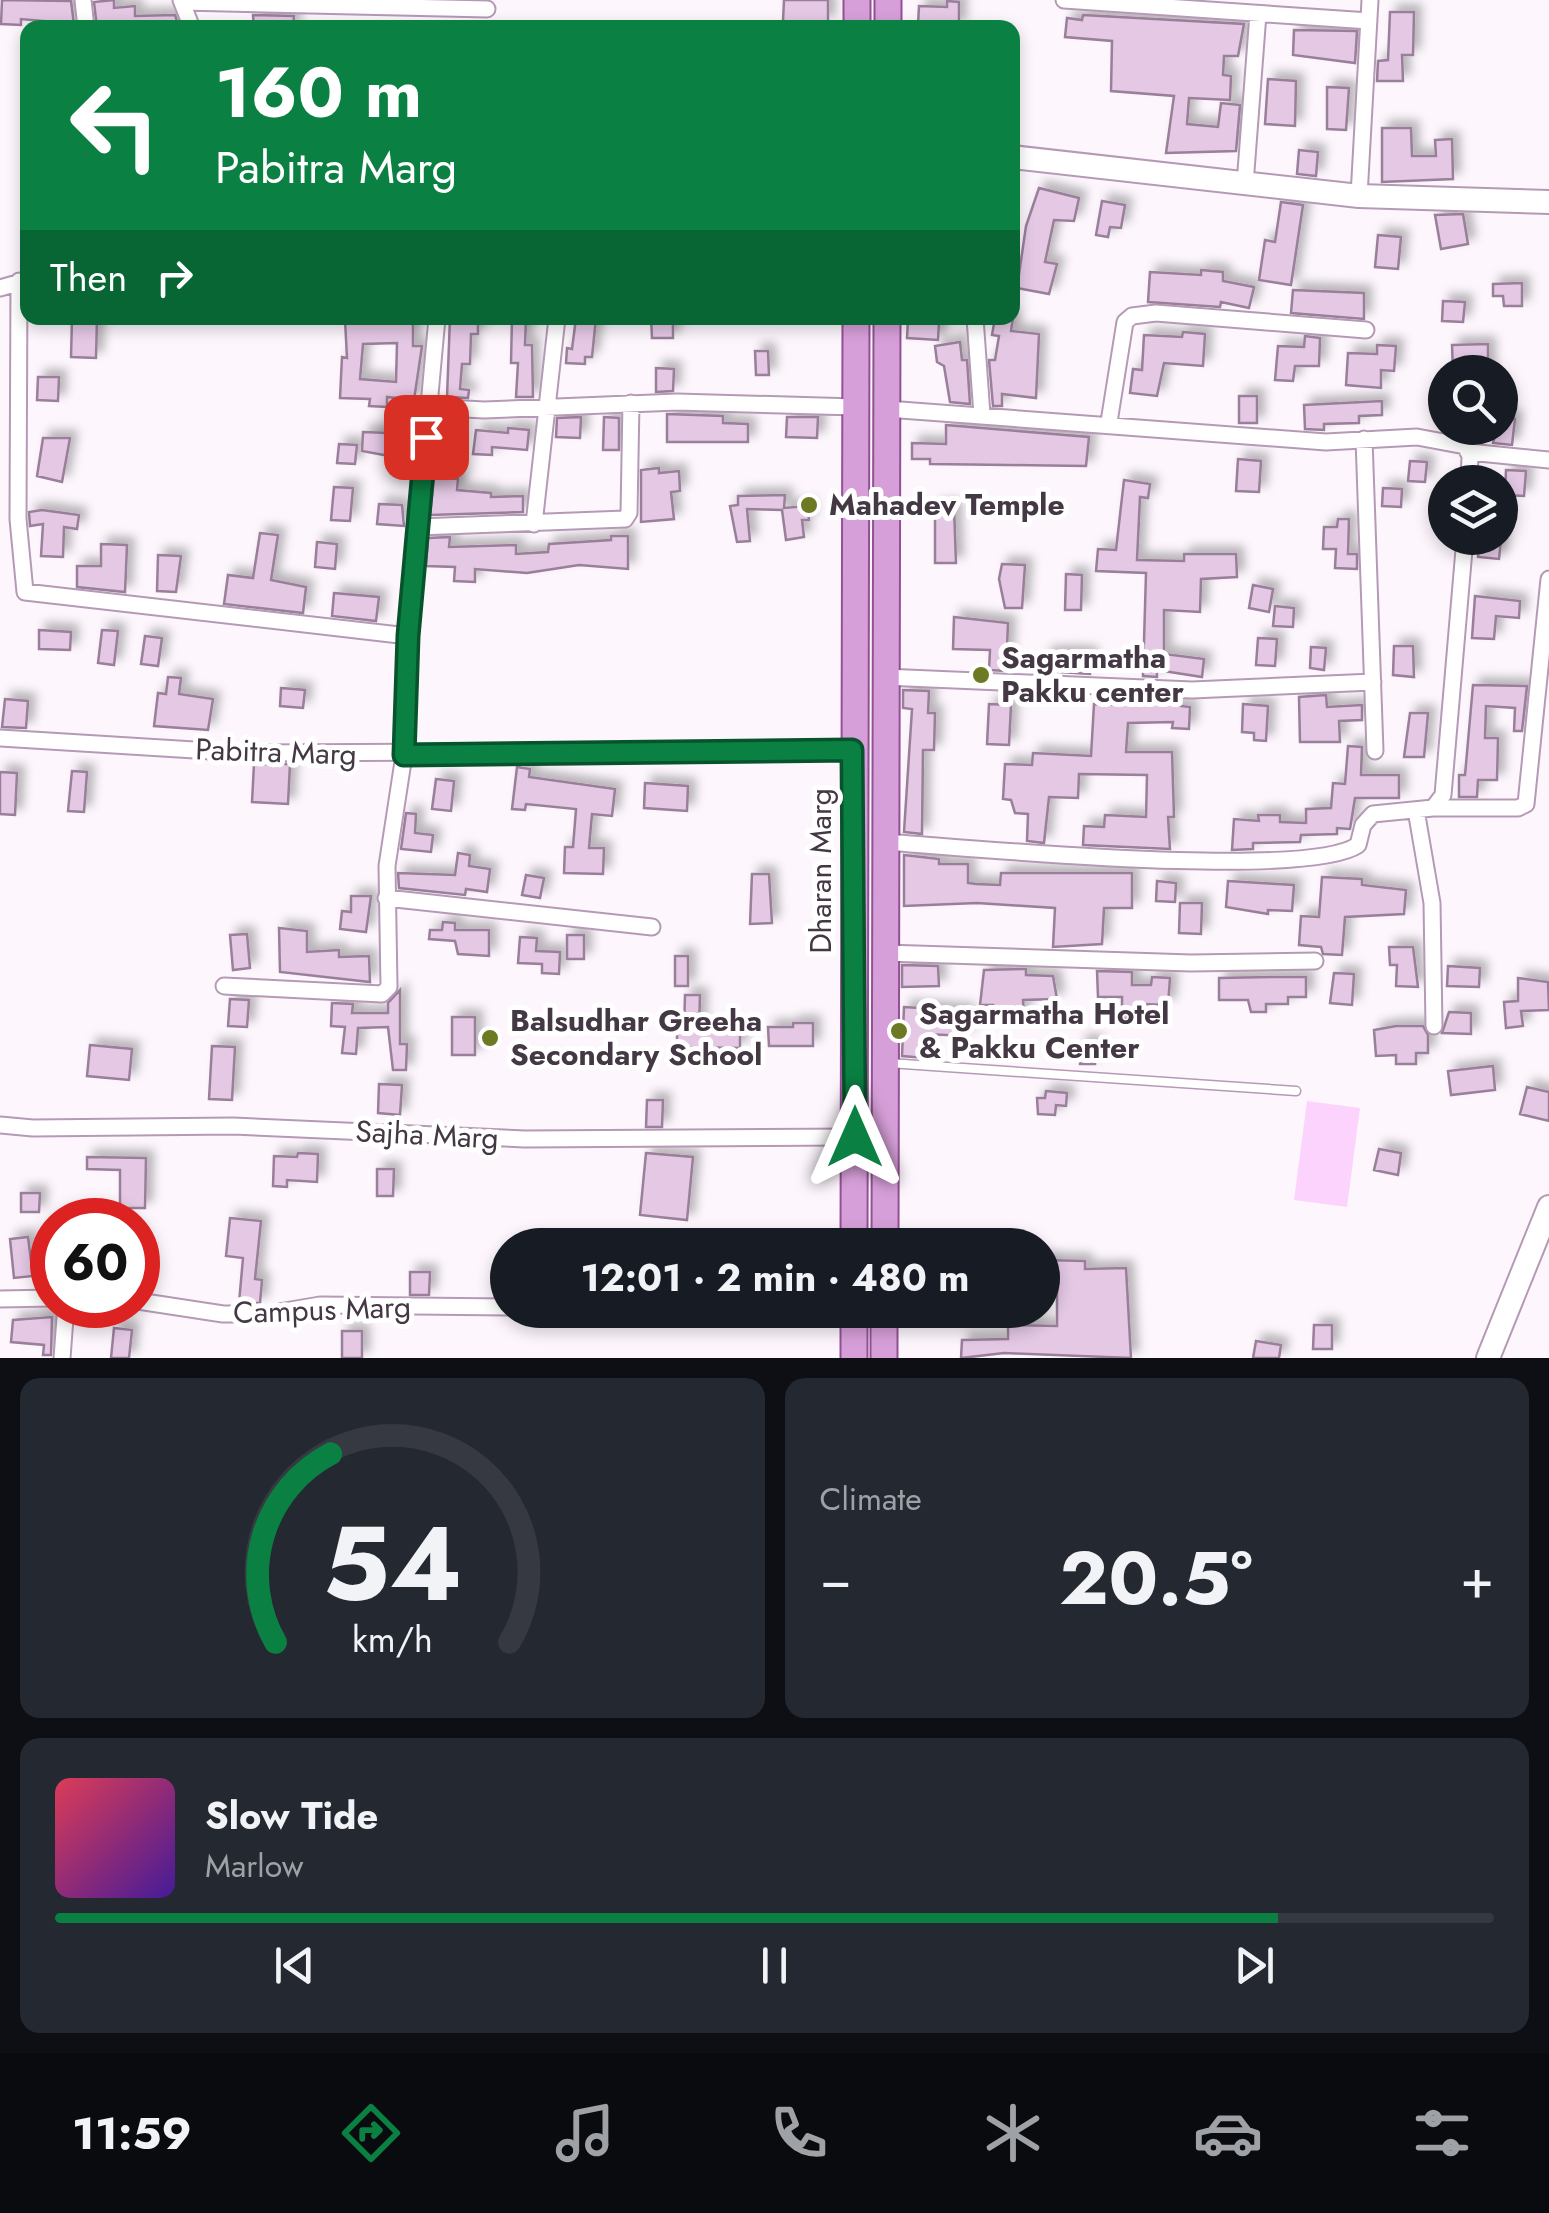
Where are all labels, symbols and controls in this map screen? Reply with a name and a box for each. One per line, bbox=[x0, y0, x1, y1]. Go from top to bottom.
text: 160 m bbox=[215, 42, 422, 143]
icon: left bbox=[50, 60, 180, 190]
text: Pabitra Marg bbox=[215, 135, 457, 200]
text: Then bbox=[50, 250, 127, 305]
icon: right bbox=[147, 250, 202, 305]
map controls bbox=[1428, 355, 1518, 555]
button: search bbox=[1428, 355, 1518, 445]
pin bbox=[384, 395, 469, 480]
icon: arrive bbox=[399, 410, 454, 465]
button: layers bbox=[1428, 465, 1518, 555]
place label: Mahadev Temple bbox=[829, 483, 1065, 526]
marker: Mahadev Temple bbox=[798, 494, 820, 516]
place label: Sagarmatha Pakku center bbox=[1001, 636, 1185, 713]
marker: Sagarmatha Pakku center bbox=[970, 664, 992, 686]
street label: Pabitra Marg bbox=[195, 727, 357, 776]
street label: Dharan Marg bbox=[799, 788, 842, 954]
place label: Sagarmatha Hotel & Pakku Center bbox=[919, 992, 1169, 1069]
place label: Balsudhar Greeha Secondary School bbox=[510, 999, 762, 1076]
marker: Sagarmatha Hotel & Pakku Center bbox=[888, 1020, 910, 1042]
marker: Balsudhar Greeha Secondary School bbox=[479, 1027, 501, 1049]
position arrow bbox=[803, 1085, 907, 1189]
street label: Sajha Marg bbox=[354, 1109, 500, 1160]
speed limit sign: 60 bbox=[30, 1198, 160, 1328]
text: 12:01 · 2 min · 480 m bbox=[581, 1250, 969, 1305]
street label: Campus Marg bbox=[232, 1285, 412, 1334]
text: Climate bbox=[820, 1476, 922, 1522]
text: 54 bbox=[322, 1489, 462, 1639]
text: 20.5° bbox=[1059, 1524, 1253, 1632]
text: − bbox=[820, 1539, 852, 1619]
text: + bbox=[1460, 1539, 1494, 1619]
text: km/h bbox=[352, 1614, 433, 1665]
text: Slow Tide bbox=[205, 1788, 378, 1843]
text: Marlow bbox=[205, 1843, 303, 1889]
icon: previous bbox=[267, 1938, 322, 1993]
icon: pause bbox=[747, 1938, 802, 1993]
icon: next bbox=[1227, 1938, 1282, 1993]
icon: directions bbox=[336, 2098, 406, 2168]
icon: music bbox=[550, 2098, 620, 2168]
icon: phone bbox=[764, 2098, 834, 2168]
icon: climate bbox=[978, 2098, 1048, 2168]
icon: car bbox=[1193, 2098, 1263, 2168]
icon: filters bbox=[1407, 2098, 1477, 2168]
text: 11:59 bbox=[72, 2101, 192, 2166]

